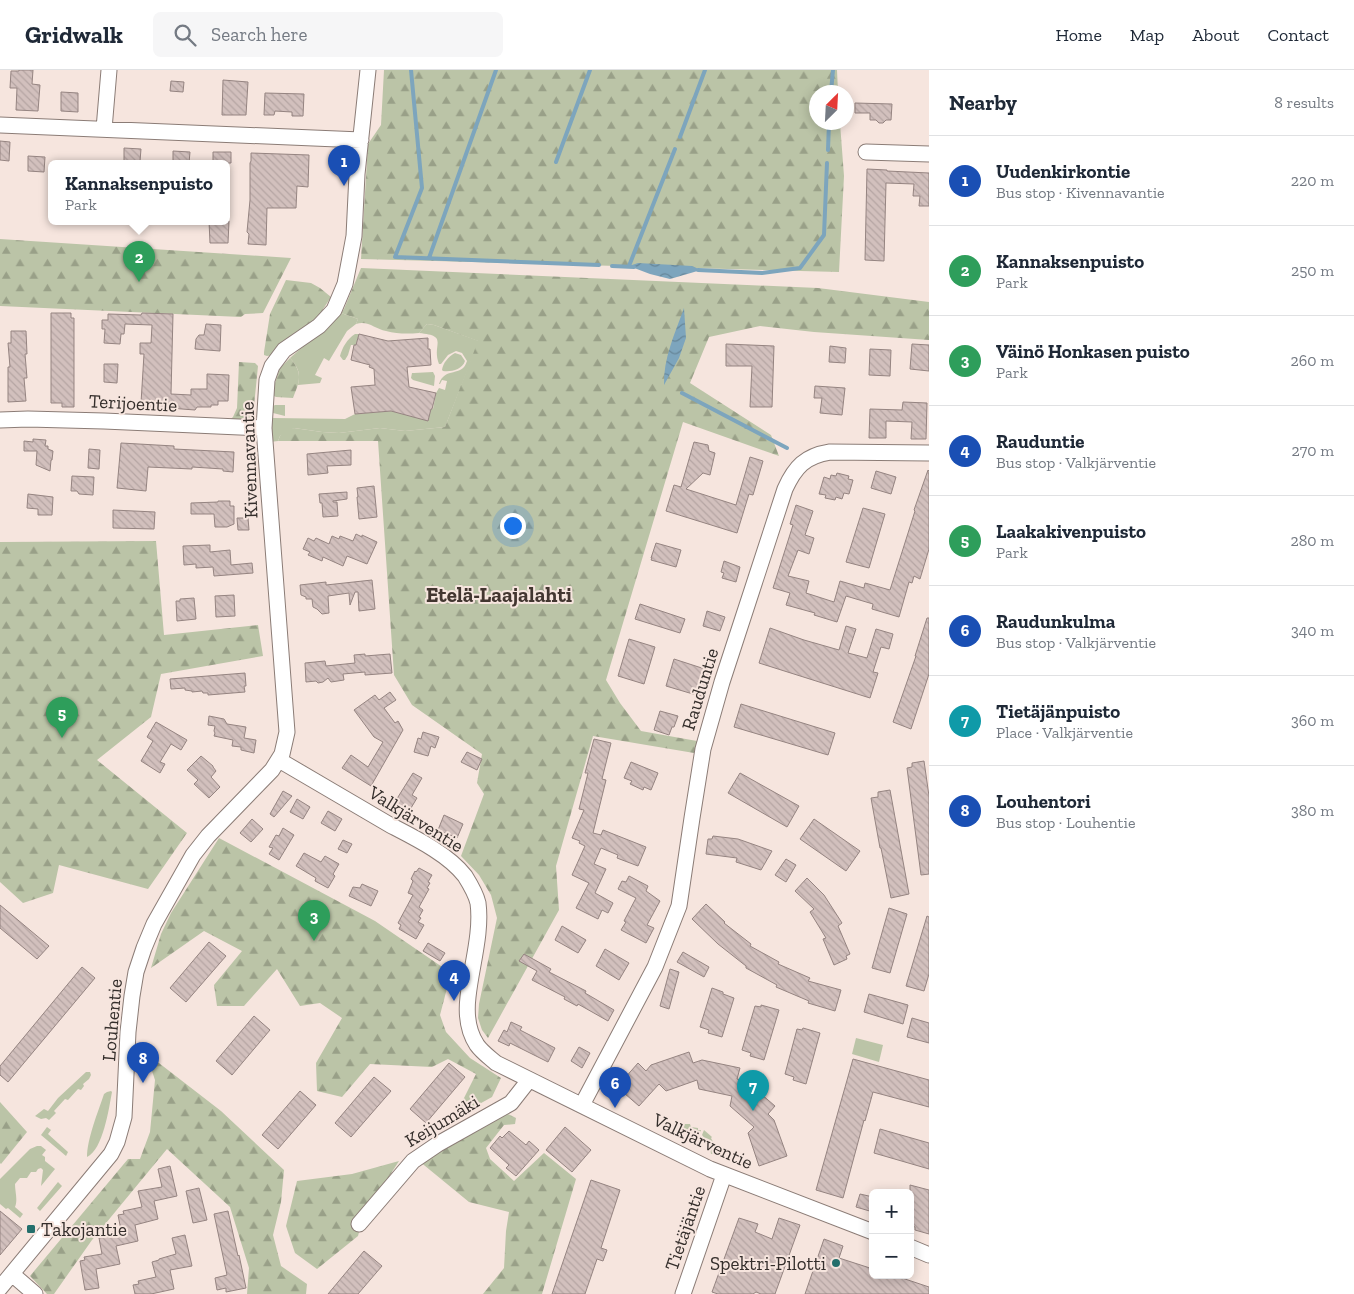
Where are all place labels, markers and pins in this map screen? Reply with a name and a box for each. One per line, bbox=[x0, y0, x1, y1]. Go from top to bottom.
pin: 1 bbox=[328, 145, 360, 186]
pin: 2 bbox=[123, 241, 155, 282]
pin: 5 bbox=[46, 697, 78, 738]
pin: 3 bbox=[298, 900, 330, 941]
pin: 4 bbox=[438, 960, 470, 1001]
pin: 8 bbox=[127, 1042, 159, 1083]
pin: 6 bbox=[599, 1067, 631, 1108]
pin: 7 bbox=[737, 1070, 769, 1111]
place label: Takojantie bbox=[41, 1218, 127, 1241]
marker: Takojantie bbox=[25, 1223, 37, 1235]
place label: Spektri-Pilotti bbox=[710, 1252, 826, 1275]
marker: Spektri-Pilotti bbox=[830, 1257, 842, 1269]

